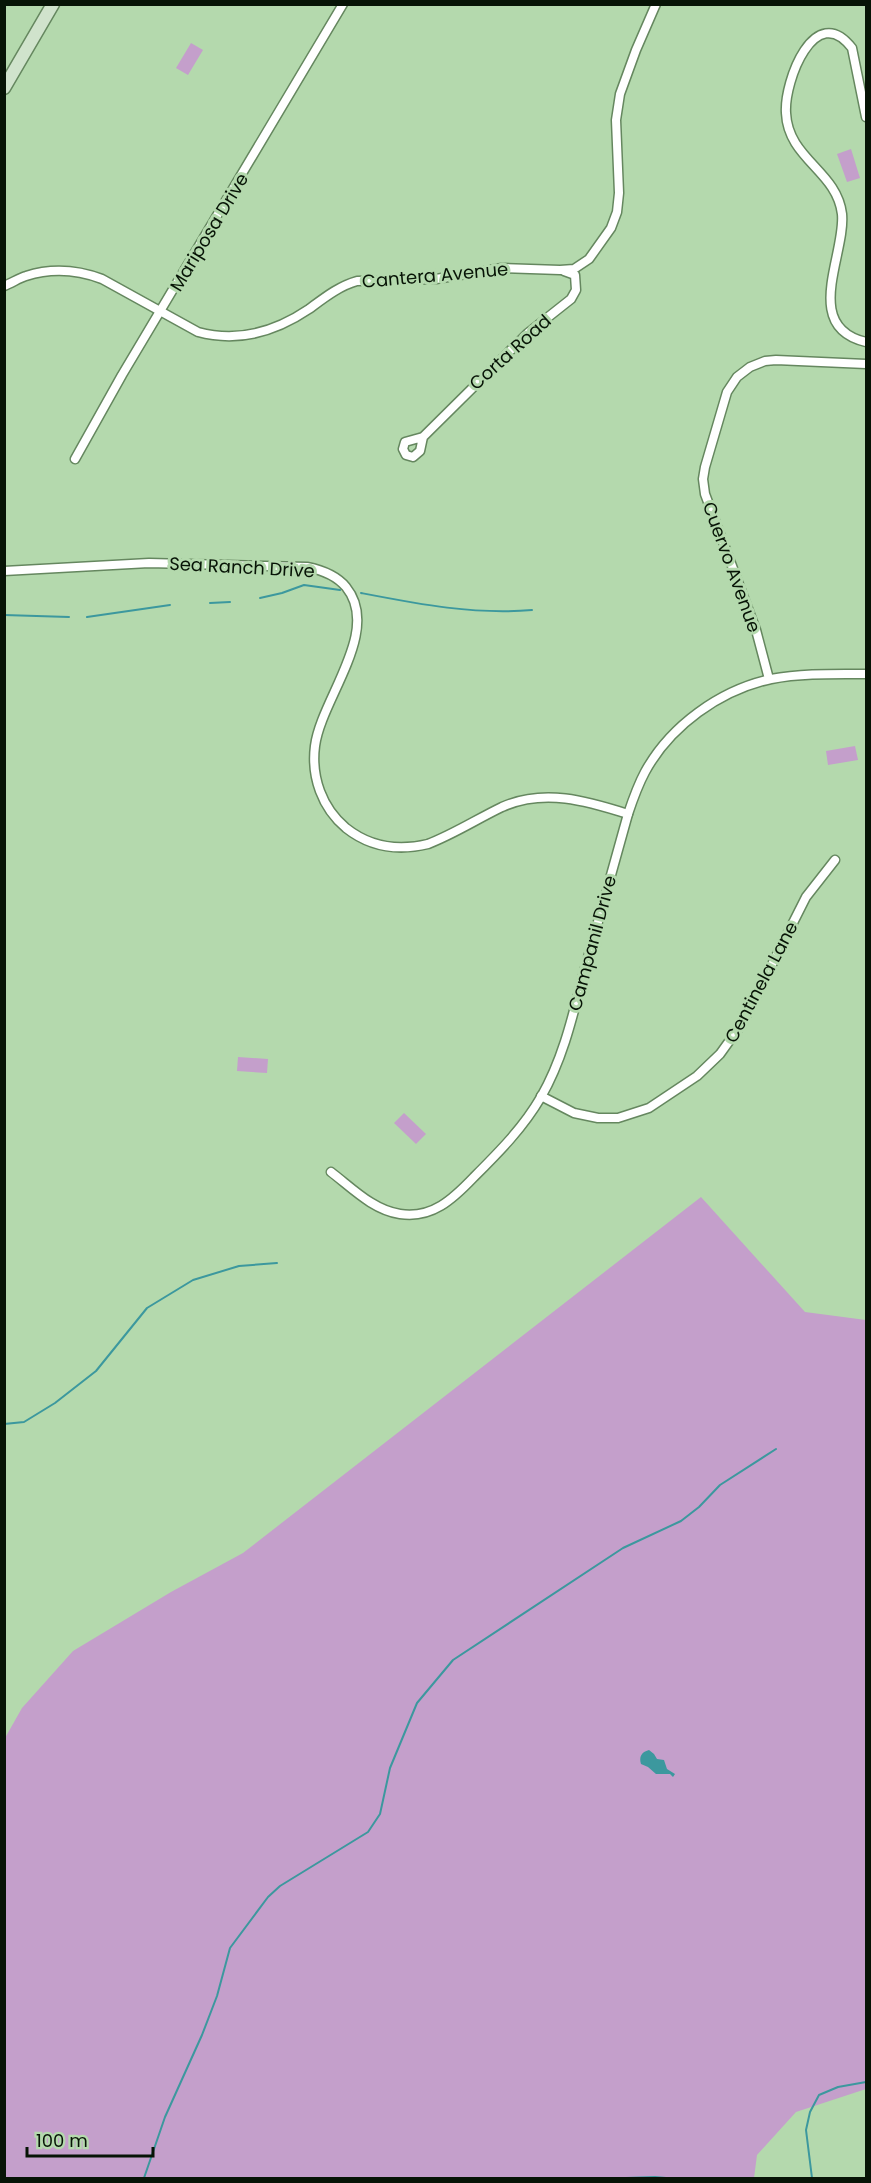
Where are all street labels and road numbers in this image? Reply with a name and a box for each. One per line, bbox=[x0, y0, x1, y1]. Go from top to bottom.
street label: Mariposa Drive bbox=[164, 168, 254, 296]
street label: Cantera Avenue bbox=[361, 256, 509, 294]
street label: Corta Road bbox=[464, 308, 556, 396]
street label: Cuervo Avenue bbox=[697, 498, 767, 636]
street label: Sea Ranch Drive bbox=[169, 551, 315, 583]
street label: Campanil Drive bbox=[562, 873, 622, 1013]
street label: Centinela Lane bbox=[718, 917, 804, 1047]

